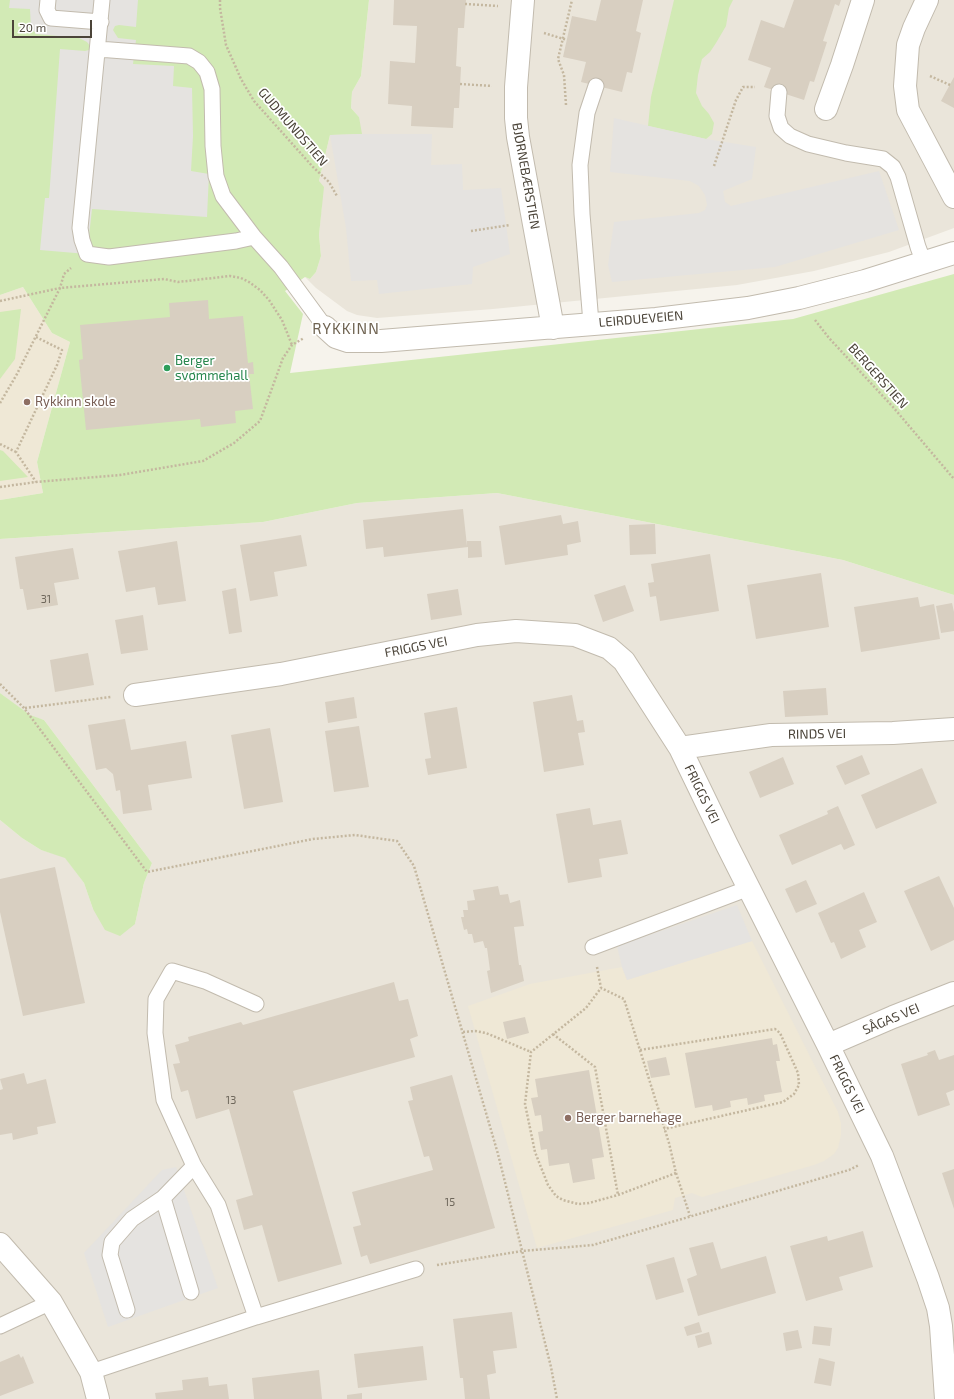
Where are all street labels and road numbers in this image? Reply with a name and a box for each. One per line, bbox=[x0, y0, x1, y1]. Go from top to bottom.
street label: GUDMUNDSTIEN bbox=[255, 85, 331, 169]
street label: BJØRNEBÆRSTIEN bbox=[509, 121, 543, 231]
street label: LEIRDUEVEIEN bbox=[598, 308, 684, 330]
street label: BERGERSTIEN bbox=[845, 340, 911, 412]
street label: FRIGGS VEI bbox=[383, 633, 449, 661]
street label: RINDS VEI bbox=[788, 726, 846, 742]
street label: FRIGGS VEI bbox=[681, 762, 723, 826]
street label: SÅGAS VEI bbox=[860, 1000, 922, 1038]
street label: FRIGGS VEI bbox=[826, 1052, 868, 1116]

